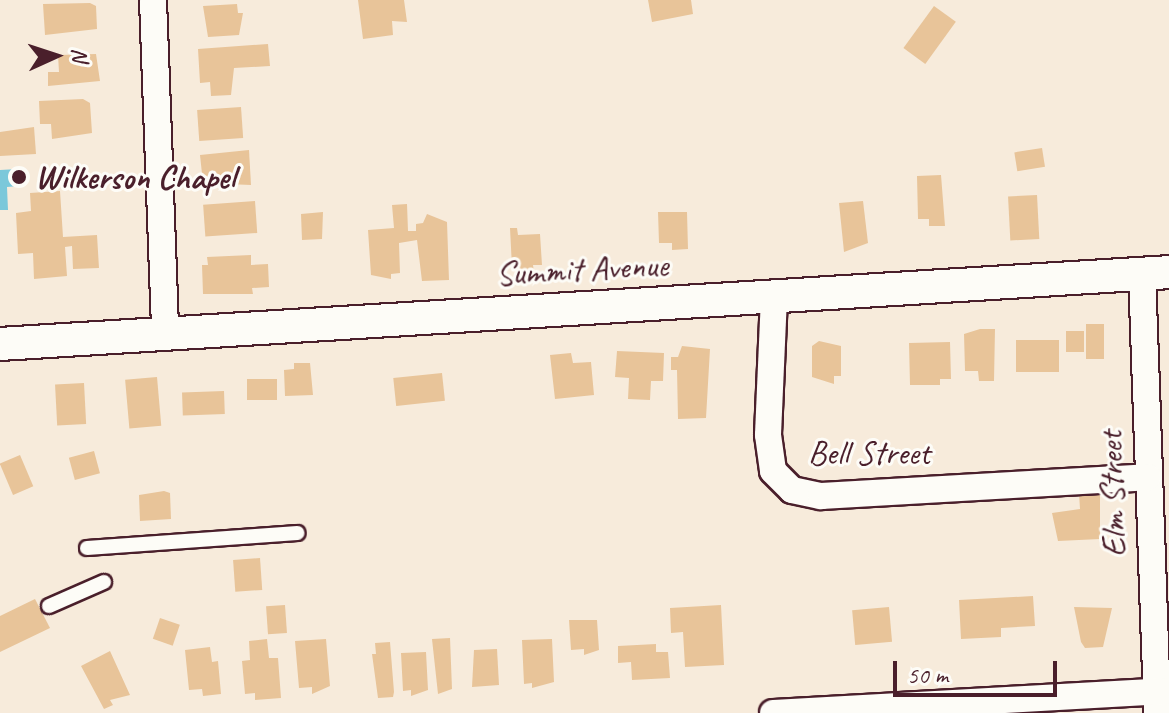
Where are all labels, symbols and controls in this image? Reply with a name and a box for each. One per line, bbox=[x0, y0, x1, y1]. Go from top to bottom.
north arrow bbox=[16, 16, 96, 96]
text: N bbox=[66, 47, 94, 62]
place label: Wilkerson Chapel bbox=[35, 157, 235, 197]
marker: Wilkerson Chapel bbox=[10, 168, 28, 186]
street label: Summit Avenue bbox=[495, 244, 669, 294]
street label: Elm Street bbox=[1089, 430, 1135, 558]
street label: Bell Street bbox=[808, 433, 930, 473]
scale bar bbox=[897, 645, 1061, 695]
text: 50 m bbox=[907, 660, 948, 690]

